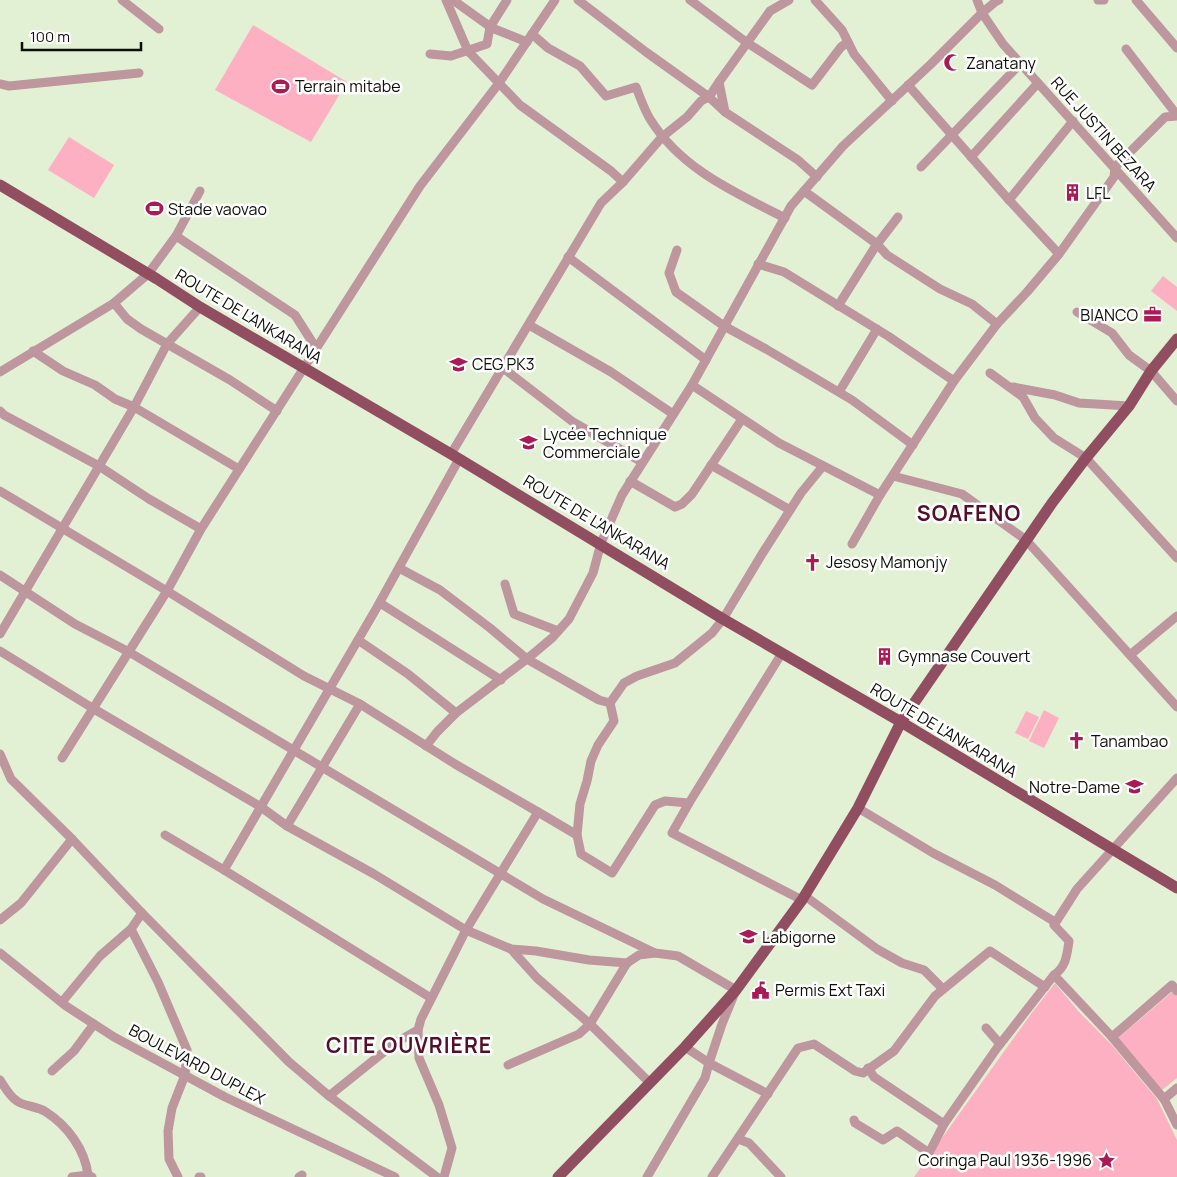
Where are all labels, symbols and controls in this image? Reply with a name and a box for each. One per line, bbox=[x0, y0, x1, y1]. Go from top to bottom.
scale bar bbox=[22, 20, 141, 52]
text: 100 m bbox=[30, 26, 70, 47]
place label: Zanatany bbox=[966, 52, 1037, 74]
mosque icon: Zanatany bbox=[942, 53, 962, 73]
street label: RUE JUSTIN BEZARA bbox=[1046, 72, 1162, 196]
place label: Terrain mitabe bbox=[295, 75, 401, 97]
sports icon: Terrain mitabe bbox=[271, 76, 291, 96]
place label: LFL bbox=[1086, 182, 1110, 204]
building icon: LFL bbox=[1062, 183, 1082, 203]
place label: Stade vaovao bbox=[168, 198, 267, 220]
sports icon: Stade vaovao bbox=[144, 199, 164, 219]
street label: ROUTE DE L'ANKARANA bbox=[171, 263, 327, 369]
place label: BIANCO bbox=[1080, 304, 1138, 326]
office icon: BIANCO bbox=[1142, 305, 1162, 325]
place label: CEG PK3 bbox=[472, 353, 535, 375]
school or university icon: CEG PK3 bbox=[448, 354, 468, 374]
place label: Lycée Technique Commerciale bbox=[543, 423, 667, 463]
school or university icon: Lycée Technique Commerciale bbox=[519, 433, 539, 453]
street label: ROUTE DE L'ANKARANA bbox=[519, 469, 675, 575]
district label: SOAFENO bbox=[917, 499, 1021, 527]
place label: Jesosy Mamonjy bbox=[826, 551, 948, 573]
church icon: Jesosy Mamonjy bbox=[802, 552, 822, 572]
place label: Gymnase Couvert bbox=[898, 645, 1030, 667]
building icon: Gymnase Couvert bbox=[874, 646, 894, 666]
street label: ROUTE DE L'ANKARANA bbox=[866, 677, 1022, 783]
place label: Tanambao bbox=[1091, 730, 1168, 752]
church icon: Tanambao bbox=[1067, 731, 1087, 751]
place label: Notre-Dame bbox=[1029, 776, 1120, 798]
school or university icon: Notre-Dame bbox=[1124, 777, 1144, 797]
place label: Labigorne bbox=[762, 926, 836, 948]
school or university icon: Labigorne bbox=[738, 927, 758, 947]
place label: Permis Ext Taxi bbox=[775, 979, 885, 1001]
public building icon: Permis Ext Taxi bbox=[751, 980, 771, 1000]
street label: BOULEVARD DUPLEX bbox=[125, 1019, 269, 1109]
district label: CITE OUVRIÈRE bbox=[326, 1031, 492, 1059]
place label: Coringa Paul 1936-1996 bbox=[918, 1149, 1092, 1171]
place icon: Coringa Paul 1936-1996 bbox=[1096, 1150, 1116, 1170]

